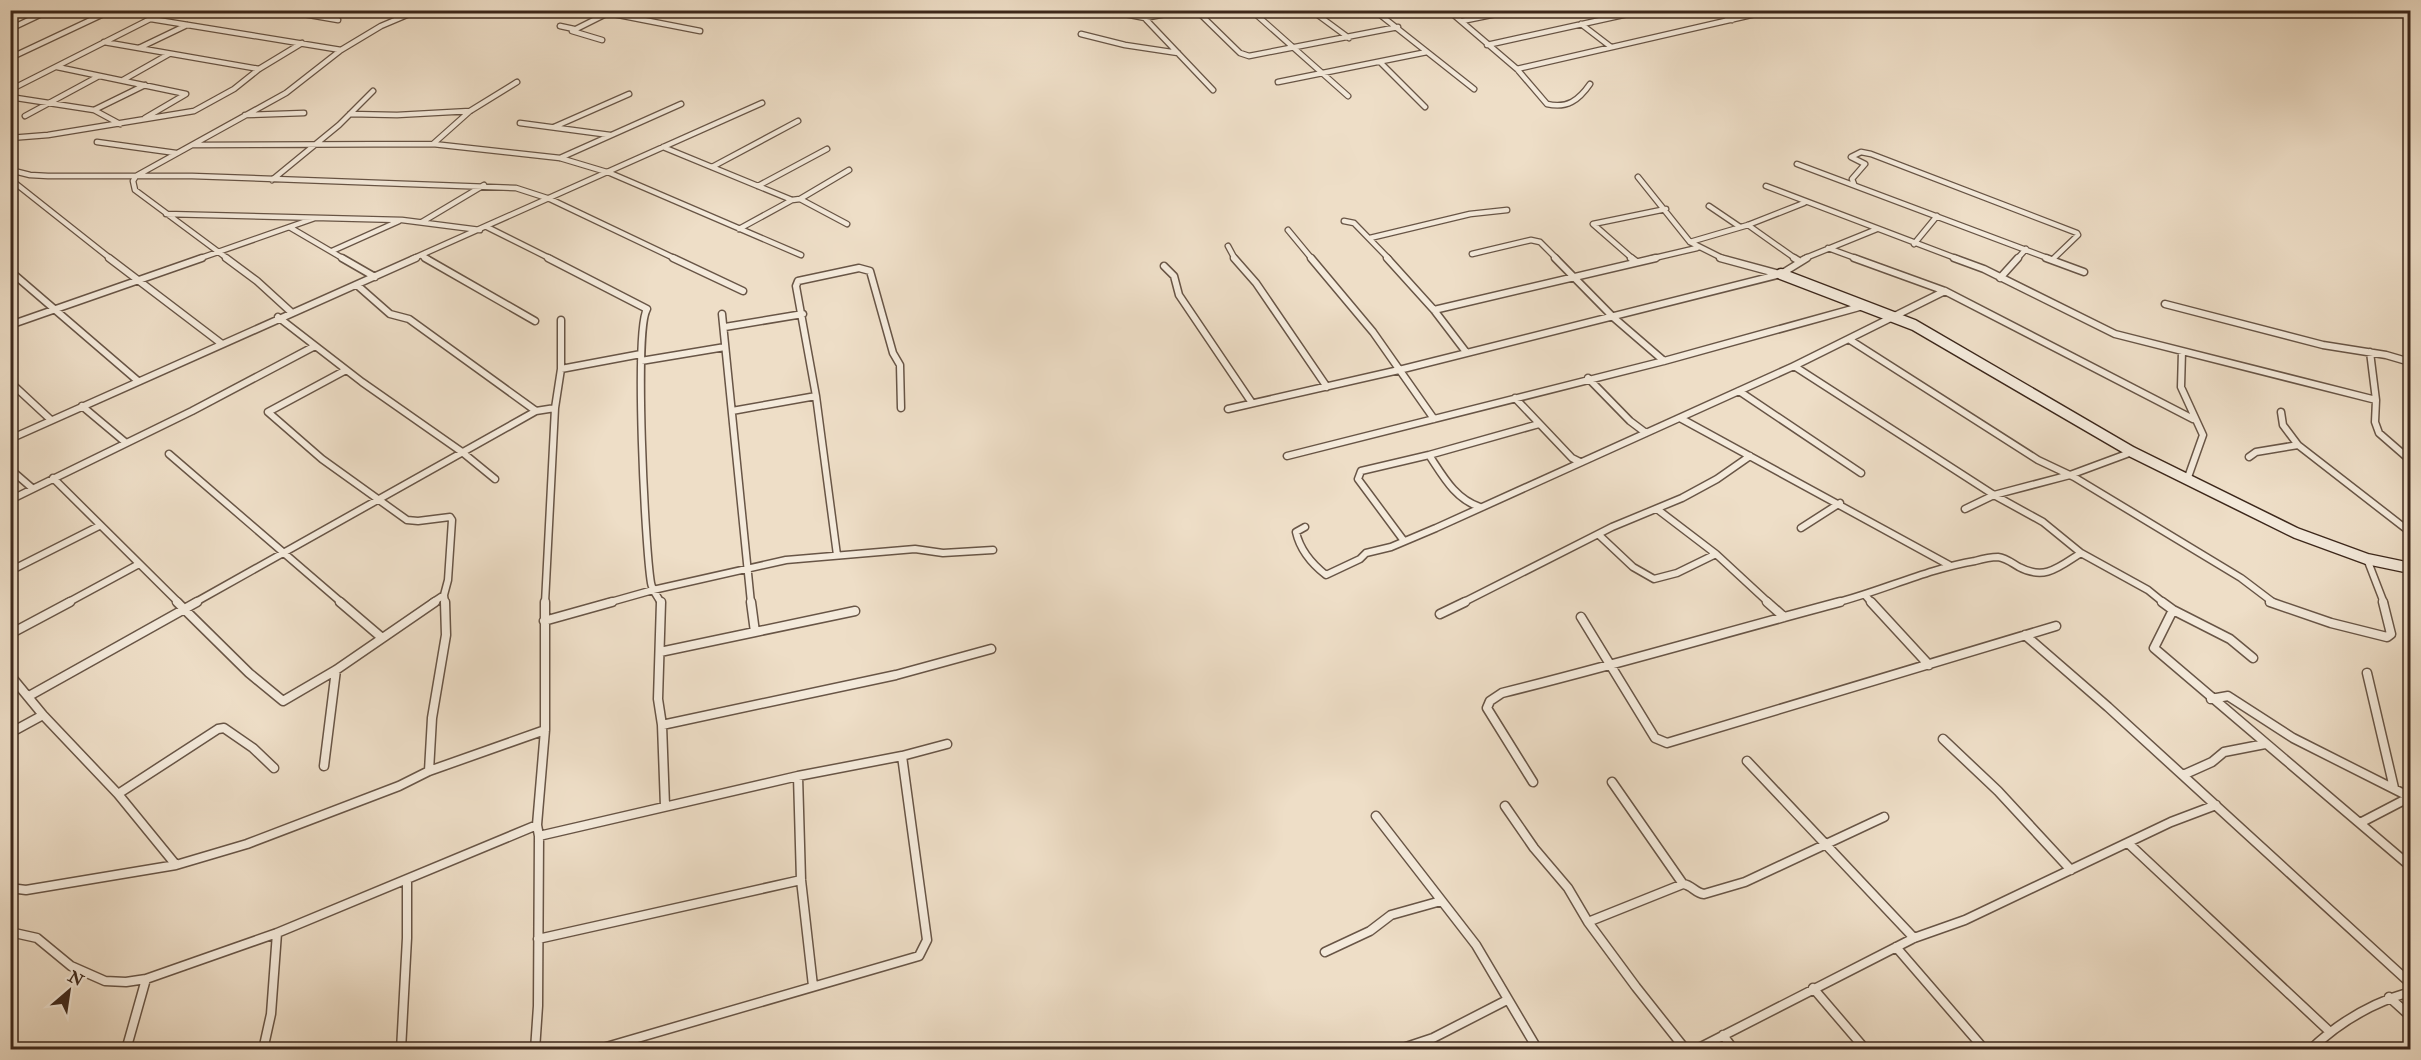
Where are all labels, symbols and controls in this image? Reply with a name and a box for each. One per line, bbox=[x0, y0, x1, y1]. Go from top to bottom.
north arrow bbox=[39, 961, 99, 1021]
text: N bbox=[64, 966, 87, 991]

